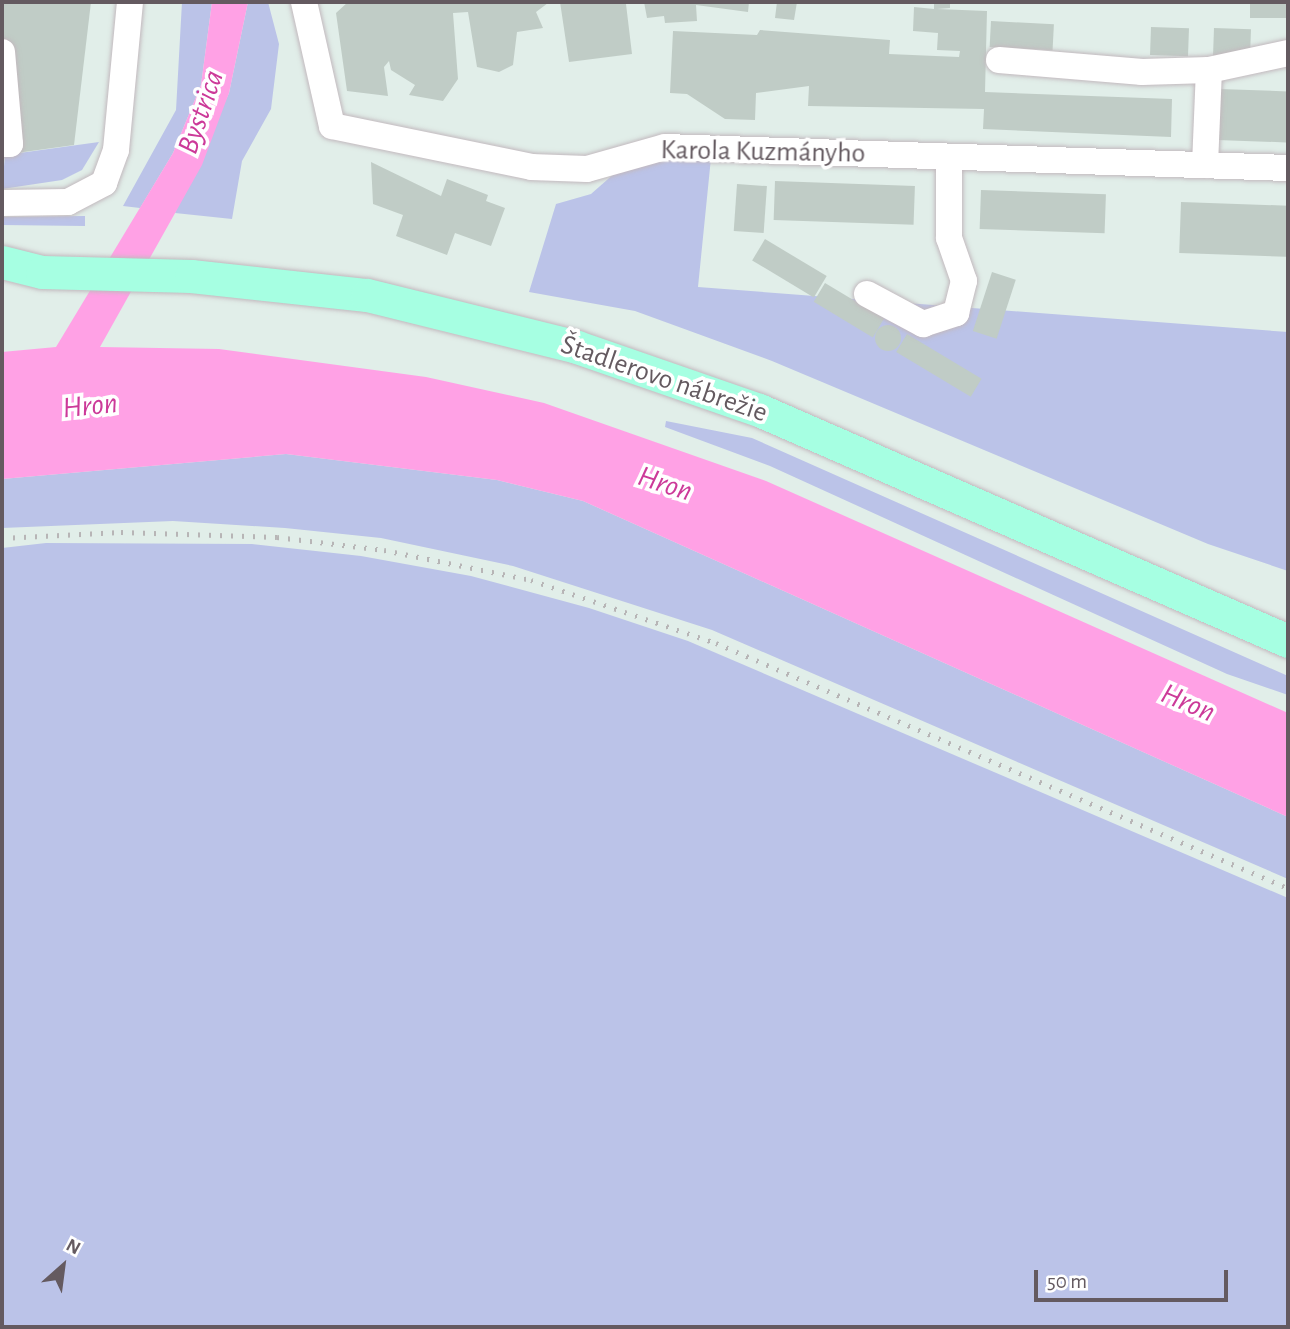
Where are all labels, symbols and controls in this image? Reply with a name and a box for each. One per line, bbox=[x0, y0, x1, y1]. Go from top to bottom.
water label: Bystrica bbox=[170, 65, 232, 159]
street label: Karola Kuzmányho bbox=[660, 133, 866, 171]
street label: Štadlerovo nábrežie bbox=[556, 328, 772, 430]
water label: Hron bbox=[61, 385, 119, 427]
water label: Hron bbox=[633, 458, 697, 510]
water label: Hron bbox=[1156, 676, 1220, 730]
north arrow bbox=[28, 1231, 98, 1301]
text: N bbox=[63, 1236, 83, 1259]
scale bar bbox=[1038, 1256, 1232, 1300]
text: 50 m bbox=[1047, 1271, 1087, 1292]

